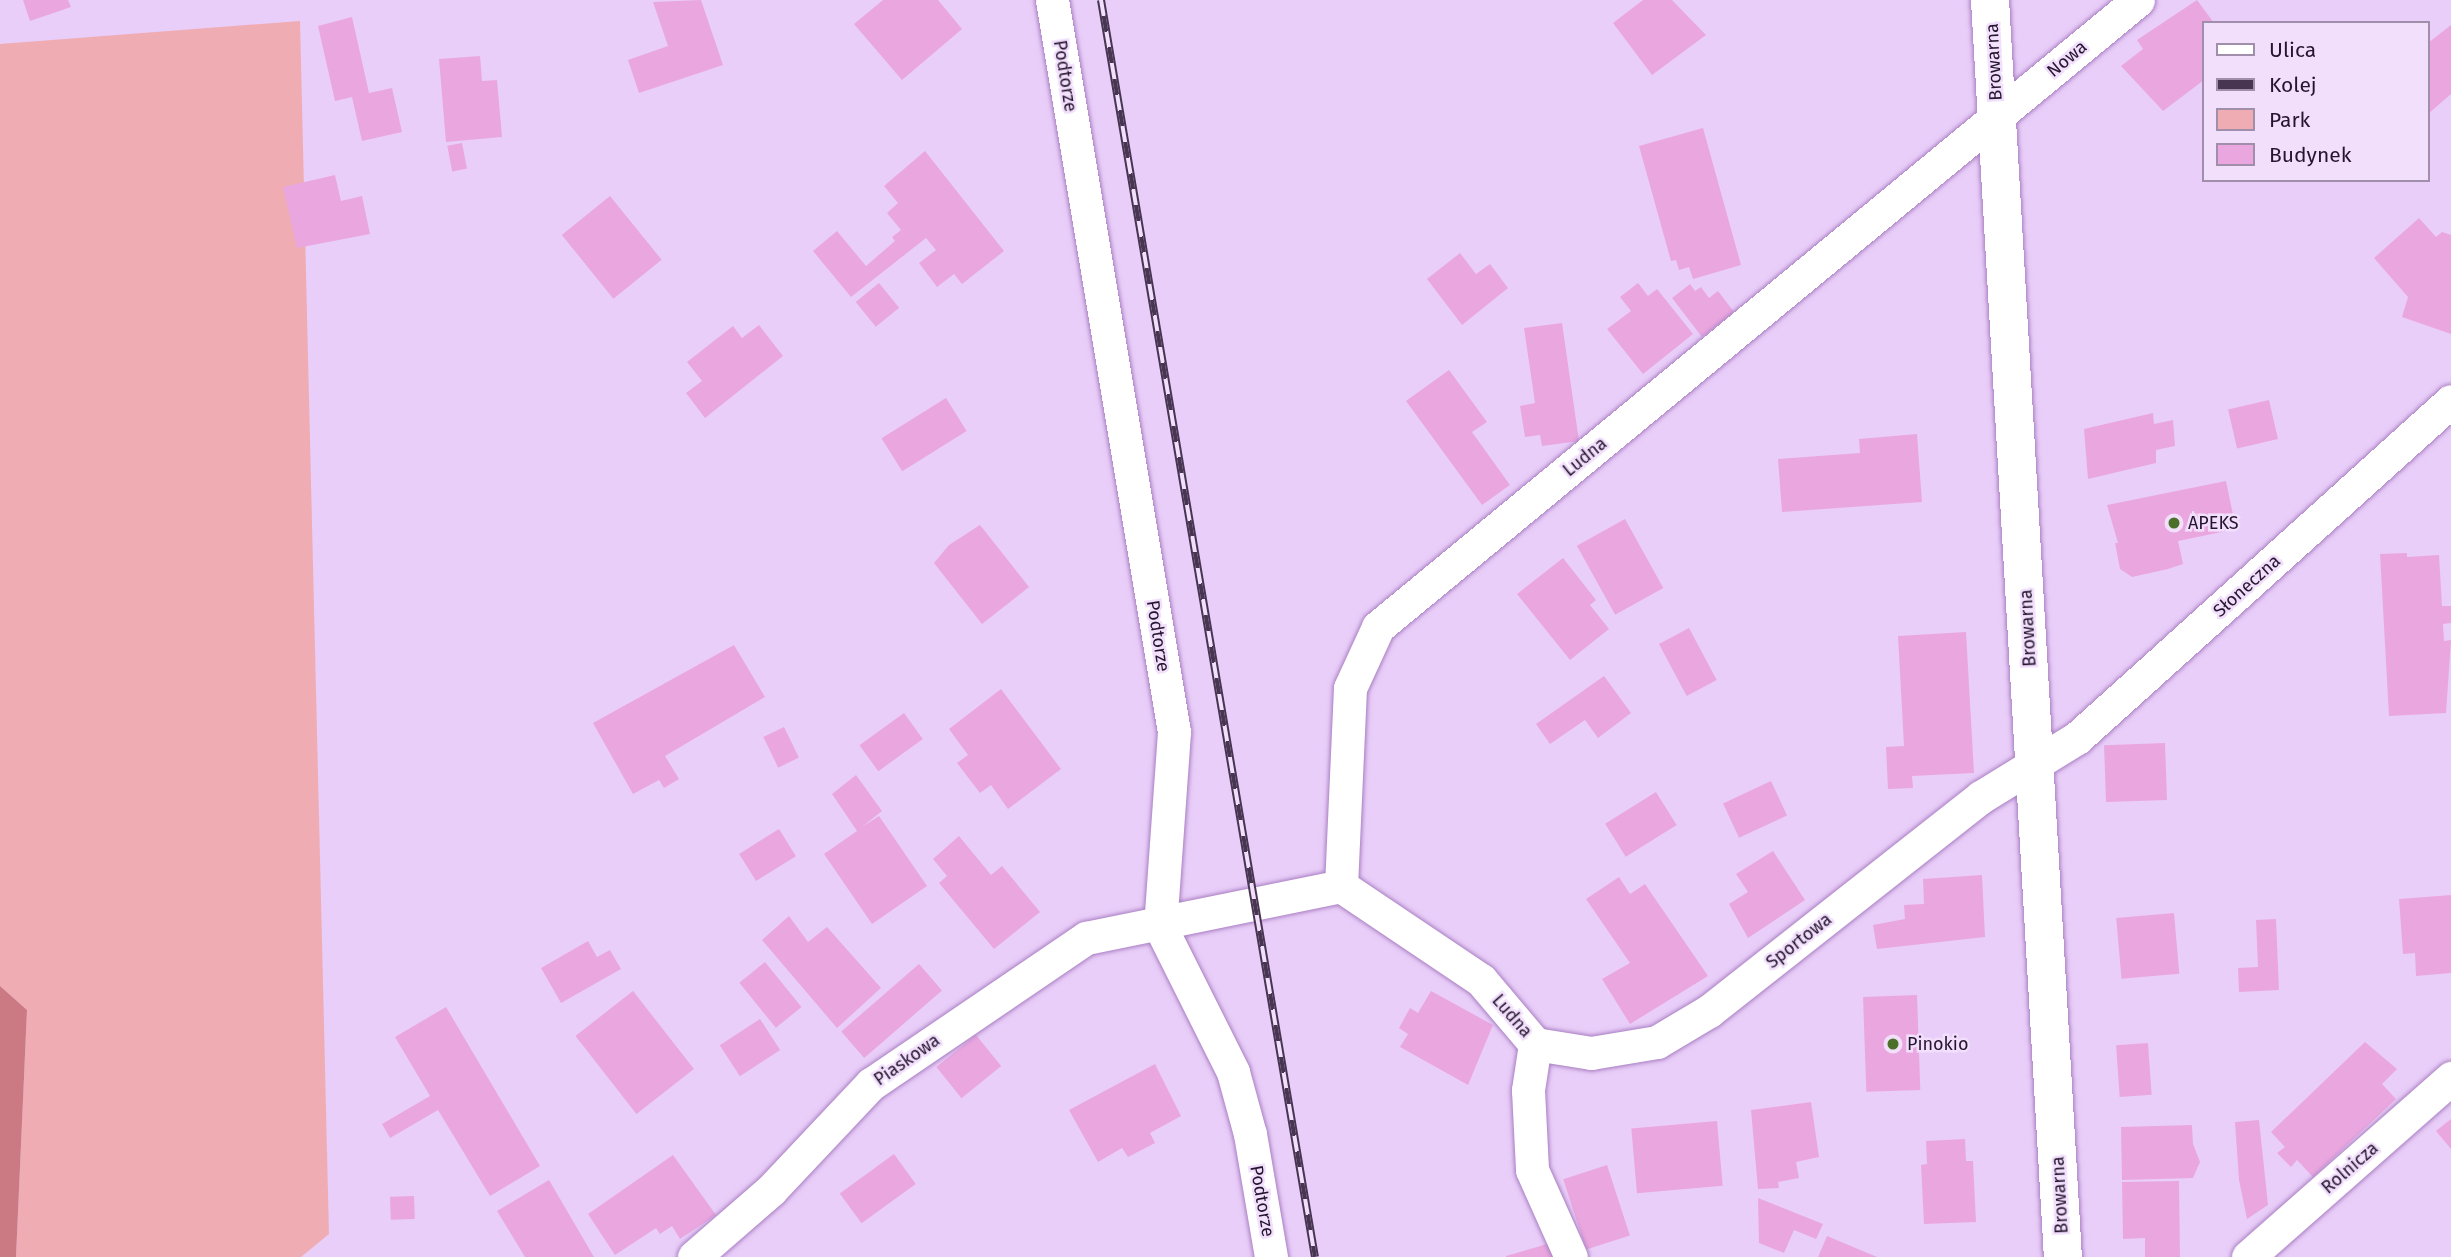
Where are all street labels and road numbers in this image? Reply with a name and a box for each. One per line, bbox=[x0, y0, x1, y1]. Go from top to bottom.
street label: Browarna bbox=[1981, 23, 2007, 101]
street label: Nowa bbox=[2043, 36, 2091, 82]
street label: Podtorze bbox=[1049, 39, 1081, 113]
street label: Ludna bbox=[1559, 433, 1611, 481]
street label: Słoneczna bbox=[2209, 550, 2285, 622]
street label: Browarna bbox=[2015, 589, 2041, 667]
street label: Podtorze bbox=[1142, 599, 1174, 673]
street label: Sportowa bbox=[1762, 909, 1836, 973]
street label: Ludna bbox=[1487, 990, 1537, 1042]
street label: Piaskowa bbox=[870, 1029, 944, 1091]
street label: Rolnicza bbox=[2317, 1138, 2383, 1198]
street label: Browarna bbox=[2047, 1156, 2073, 1234]
street label: Podtorze bbox=[1245, 1164, 1279, 1238]

